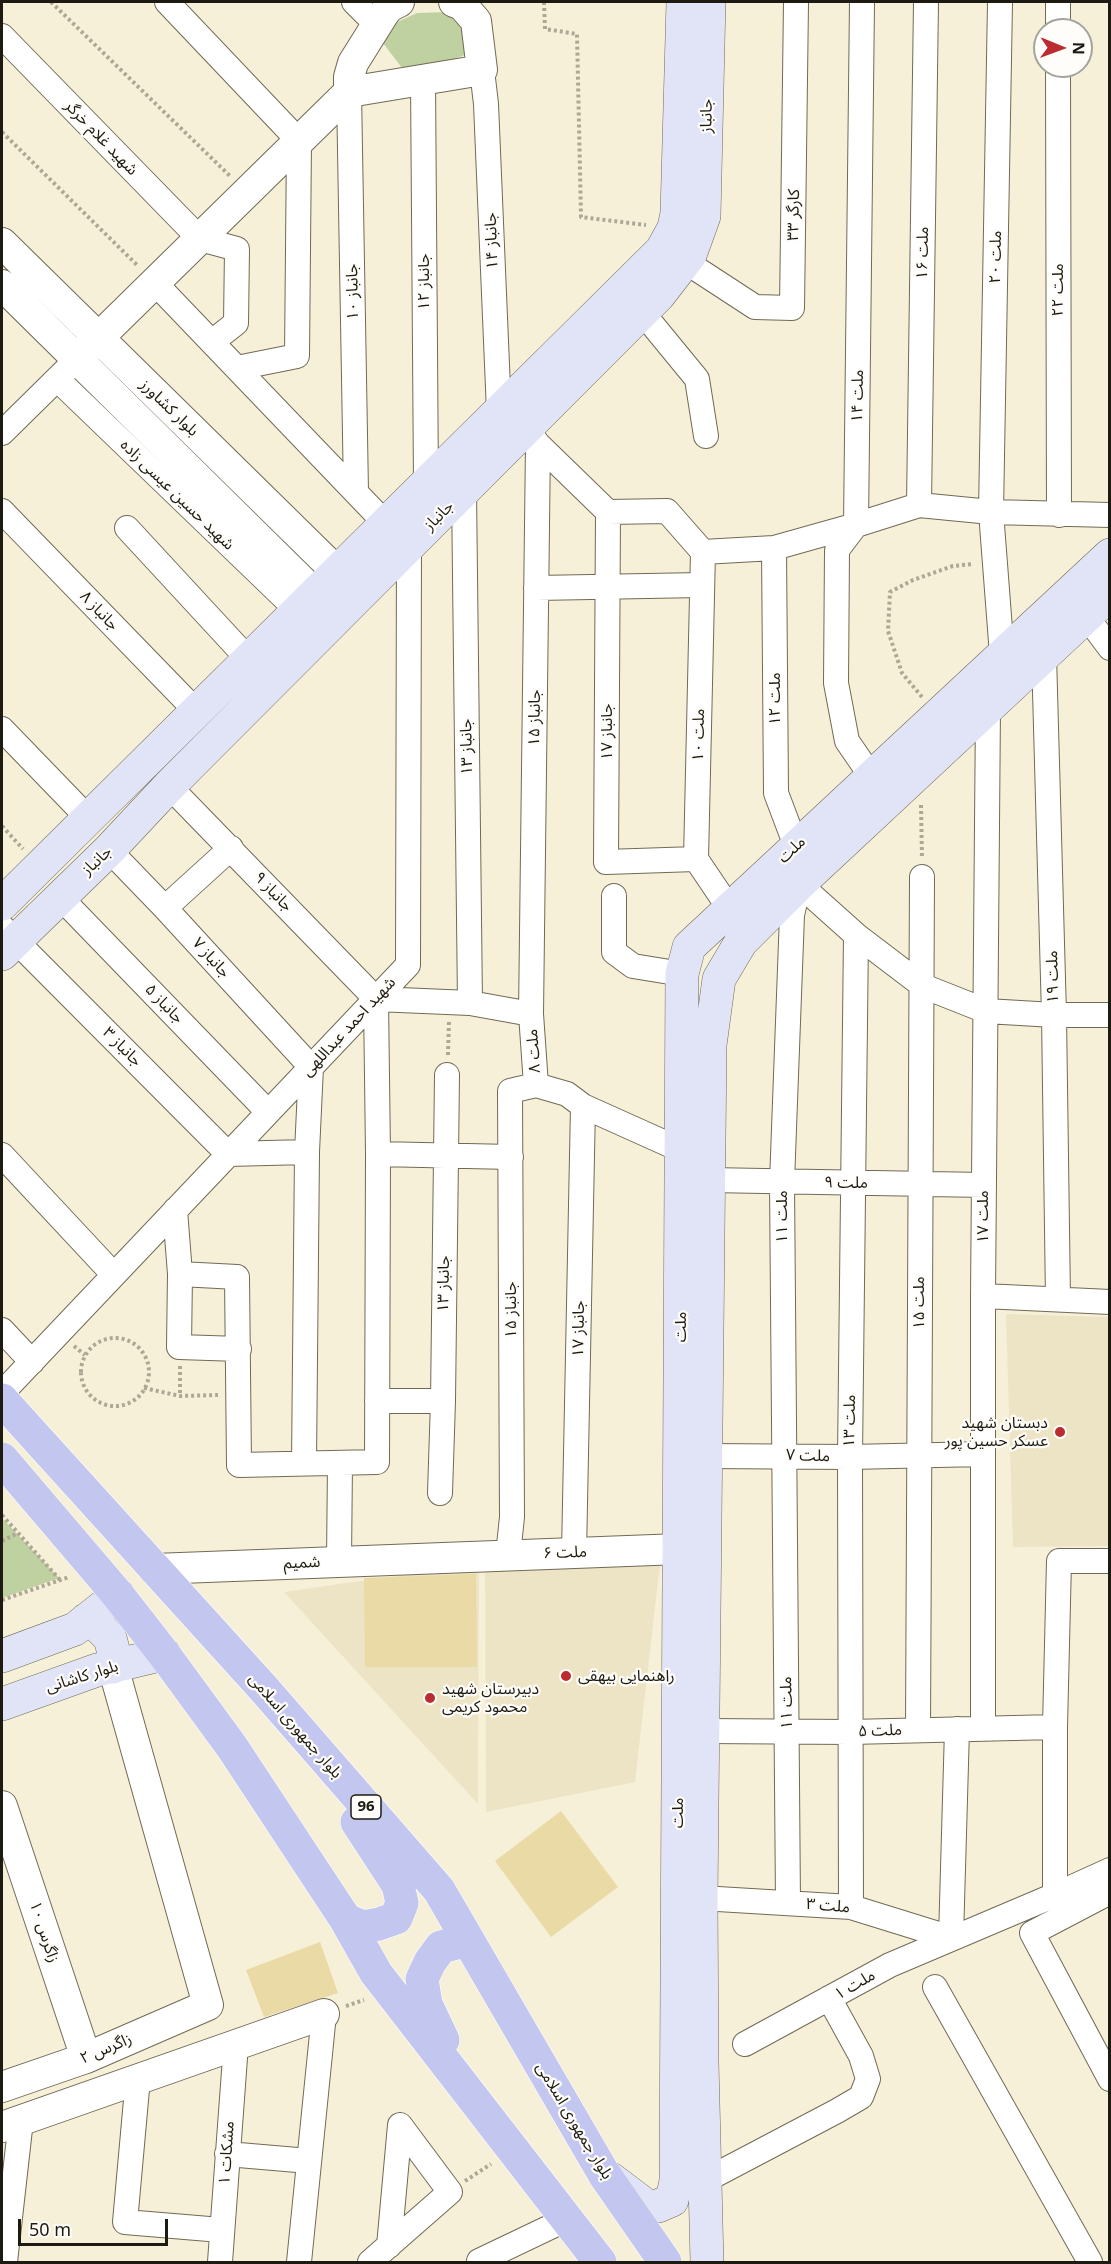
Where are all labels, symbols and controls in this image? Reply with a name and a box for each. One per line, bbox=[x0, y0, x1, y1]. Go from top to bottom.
north arrow bbox=[1033, 18, 1093, 78]
text: N bbox=[1068, 42, 1090, 55]
street label: شهید غلام خرگر bbox=[60, 96, 142, 180]
street label: جانباز bbox=[697, 99, 717, 133]
street label: کارگر ۳۳ bbox=[784, 189, 804, 241]
street label: جانباز ۱۴ bbox=[481, 212, 503, 270]
street label: ملت ۱۶ bbox=[913, 226, 933, 280]
street label: ملت ۲۰ bbox=[986, 230, 1006, 284]
street label: جانباز ۱۲ bbox=[414, 254, 434, 310]
street label: جانباز ۱۰ bbox=[343, 263, 363, 321]
street label: ملت ۲۲ bbox=[1048, 263, 1068, 317]
street label: ملت ۱۴ bbox=[848, 369, 868, 423]
street label: بلوار کشاورز bbox=[136, 375, 202, 441]
street label: شهید حسین عیسی زاده bbox=[116, 436, 238, 554]
street label: جانباز bbox=[420, 497, 458, 535]
street label: جانباز ۸ bbox=[76, 587, 122, 635]
street label: ملت ۱۲ bbox=[765, 672, 785, 726]
street label: جانباز ۱۵ bbox=[525, 689, 545, 747]
street label: جانباز ۱۷ bbox=[597, 704, 617, 760]
street label: ملت ۱۰ bbox=[689, 708, 709, 762]
street label: جانباز ۱۳ bbox=[457, 718, 477, 776]
street label: ملت bbox=[774, 833, 810, 867]
street label: جانباز bbox=[78, 842, 116, 880]
street label: جانباز ۹ bbox=[250, 868, 296, 916]
street label: جانباز ۷ bbox=[188, 934, 234, 982]
street label: ملت ۱۹ bbox=[1043, 950, 1063, 1004]
street label: شهید احمد عبداللهی bbox=[298, 973, 400, 1081]
street label: جانباز ۵ bbox=[141, 980, 187, 1028]
street label: جانباز ۳ bbox=[98, 1023, 146, 1071]
street label: ملت ۸ bbox=[523, 1028, 545, 1074]
street label: ملت ۹ bbox=[824, 1173, 868, 1193]
street label: ملت ۱۱ bbox=[772, 1190, 792, 1244]
street label: ملت ۱۷ bbox=[973, 1190, 993, 1244]
street label: جانباز ۱۳ bbox=[434, 1255, 454, 1313]
street label: ملت ۱۵ bbox=[909, 1276, 929, 1330]
street label: جانباز ۱۵ bbox=[501, 1282, 521, 1338]
street label: جانباز ۱۷ bbox=[569, 1300, 589, 1358]
street label: ملت bbox=[671, 1312, 691, 1342]
street label: ملت ۱۳ bbox=[840, 1394, 860, 1448]
place label: دبستان شهید عسکر حسین پور bbox=[945, 1413, 1048, 1451]
marker: دبستان شهید عسکر حسین پور bbox=[1053, 1425, 1067, 1439]
street label: ملت ۷ bbox=[786, 1446, 830, 1466]
street label: ملت ۶ bbox=[543, 1543, 587, 1563]
street label: شمیم bbox=[283, 1553, 321, 1573]
street label: بلوار کاشانی bbox=[43, 1657, 121, 1697]
place label: راهنمایی بیهقی bbox=[578, 1666, 675, 1686]
street label: بلوار جمهوری اسلامی bbox=[244, 1669, 346, 1783]
marker: راهنمایی بیهقی bbox=[559, 1669, 573, 1683]
street label: ملت ۱۱ bbox=[777, 1676, 797, 1730]
place label: دبیرستان شهید محمود کریمی bbox=[442, 1679, 539, 1717]
marker: دبیرستان شهید محمود کریمی bbox=[423, 1691, 437, 1705]
street label: ملت ۵ bbox=[858, 1721, 902, 1741]
road number: 96 bbox=[351, 1795, 381, 1819]
street label: ملت bbox=[668, 1798, 688, 1828]
street label: ملت ۳ bbox=[805, 1895, 851, 1917]
street label: زاگرس ۱۰ bbox=[25, 1899, 63, 1965]
street label: ملت ۱ bbox=[831, 1966, 879, 2004]
street label: زاگرس ۲ bbox=[77, 2030, 135, 2068]
street label: بلوار جمهوری اسلامی bbox=[531, 2059, 617, 2183]
street label: مشکات ۱ bbox=[215, 2120, 239, 2186]
scale bar bbox=[21, 2207, 171, 2245]
text: 50 m bbox=[29, 2217, 71, 2241]

